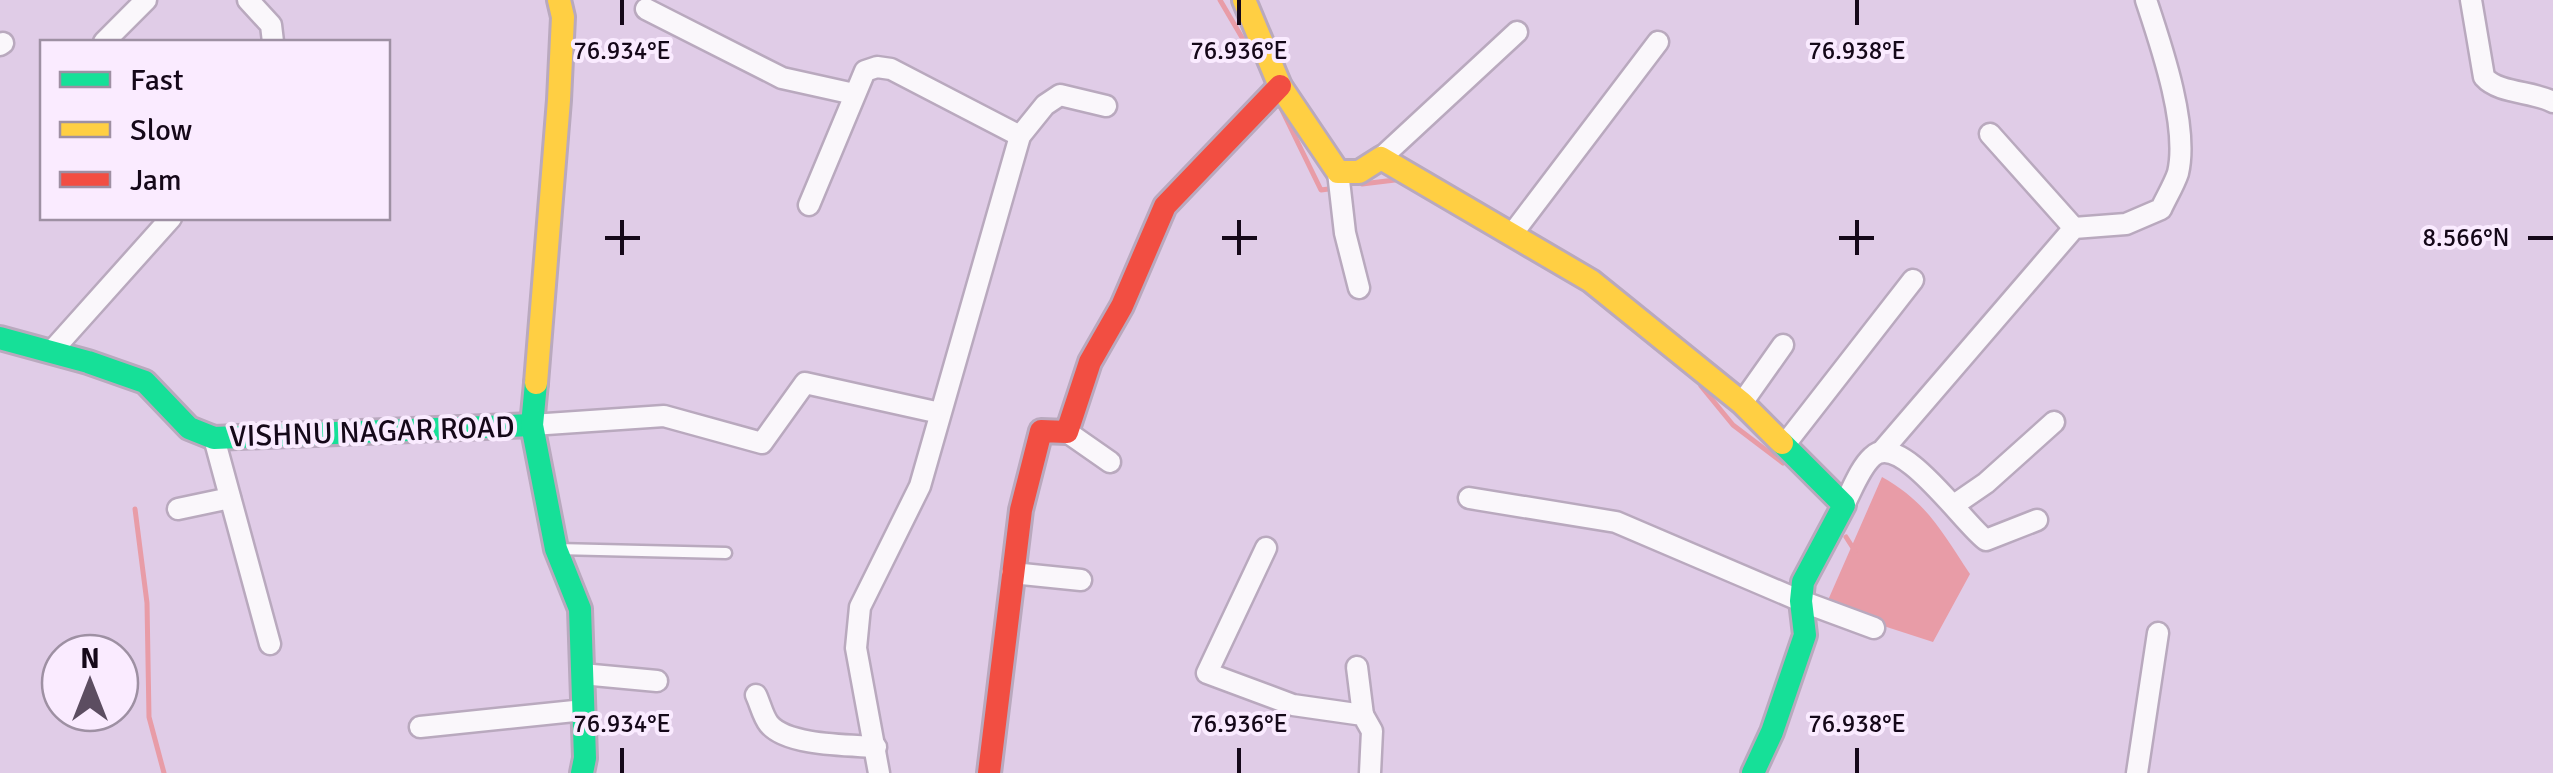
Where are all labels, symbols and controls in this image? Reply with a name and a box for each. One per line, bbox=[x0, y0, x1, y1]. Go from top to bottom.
text: 76.934°E bbox=[573, 35, 671, 66]
text: 76.936°E bbox=[1190, 35, 1288, 66]
text: 76.938°E bbox=[1808, 35, 1906, 66]
legend bbox=[40, 40, 390, 220]
text: Fast bbox=[130, 62, 183, 99]
text: Slow bbox=[130, 112, 192, 149]
text: Jam bbox=[130, 162, 182, 199]
text: 8.566°N bbox=[2423, 222, 2509, 253]
street label: VISHNU NAGAR ROAD bbox=[229, 409, 515, 455]
north arrow bbox=[40, 633, 140, 733]
text: N bbox=[80, 642, 100, 676]
text: 76.934°E bbox=[573, 708, 671, 739]
text: 76.936°E bbox=[1190, 708, 1288, 739]
text: 76.938°E bbox=[1808, 708, 1906, 739]

